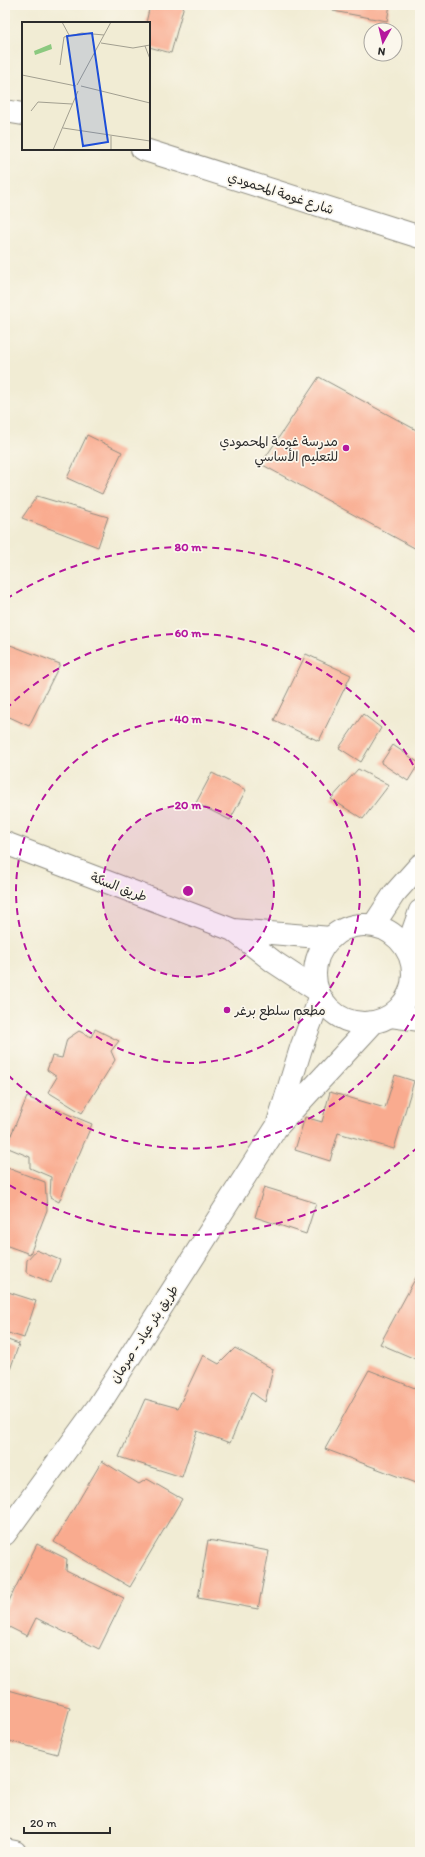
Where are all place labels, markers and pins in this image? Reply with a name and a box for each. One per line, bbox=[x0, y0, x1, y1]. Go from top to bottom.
place label: مدرسة غومة المحمودي للتعليم الأساسي bbox=[219, 434, 338, 468]
marker: مدرسة غومة المحمودي للتعليم الأساسي bbox=[341, 443, 351, 453]
centre of rings bbox=[181, 884, 195, 898]
place label: مطعم سلطع برغر bbox=[234, 1003, 326, 1021]
marker: مطعم سلطع برغر bbox=[222, 1005, 232, 1015]

